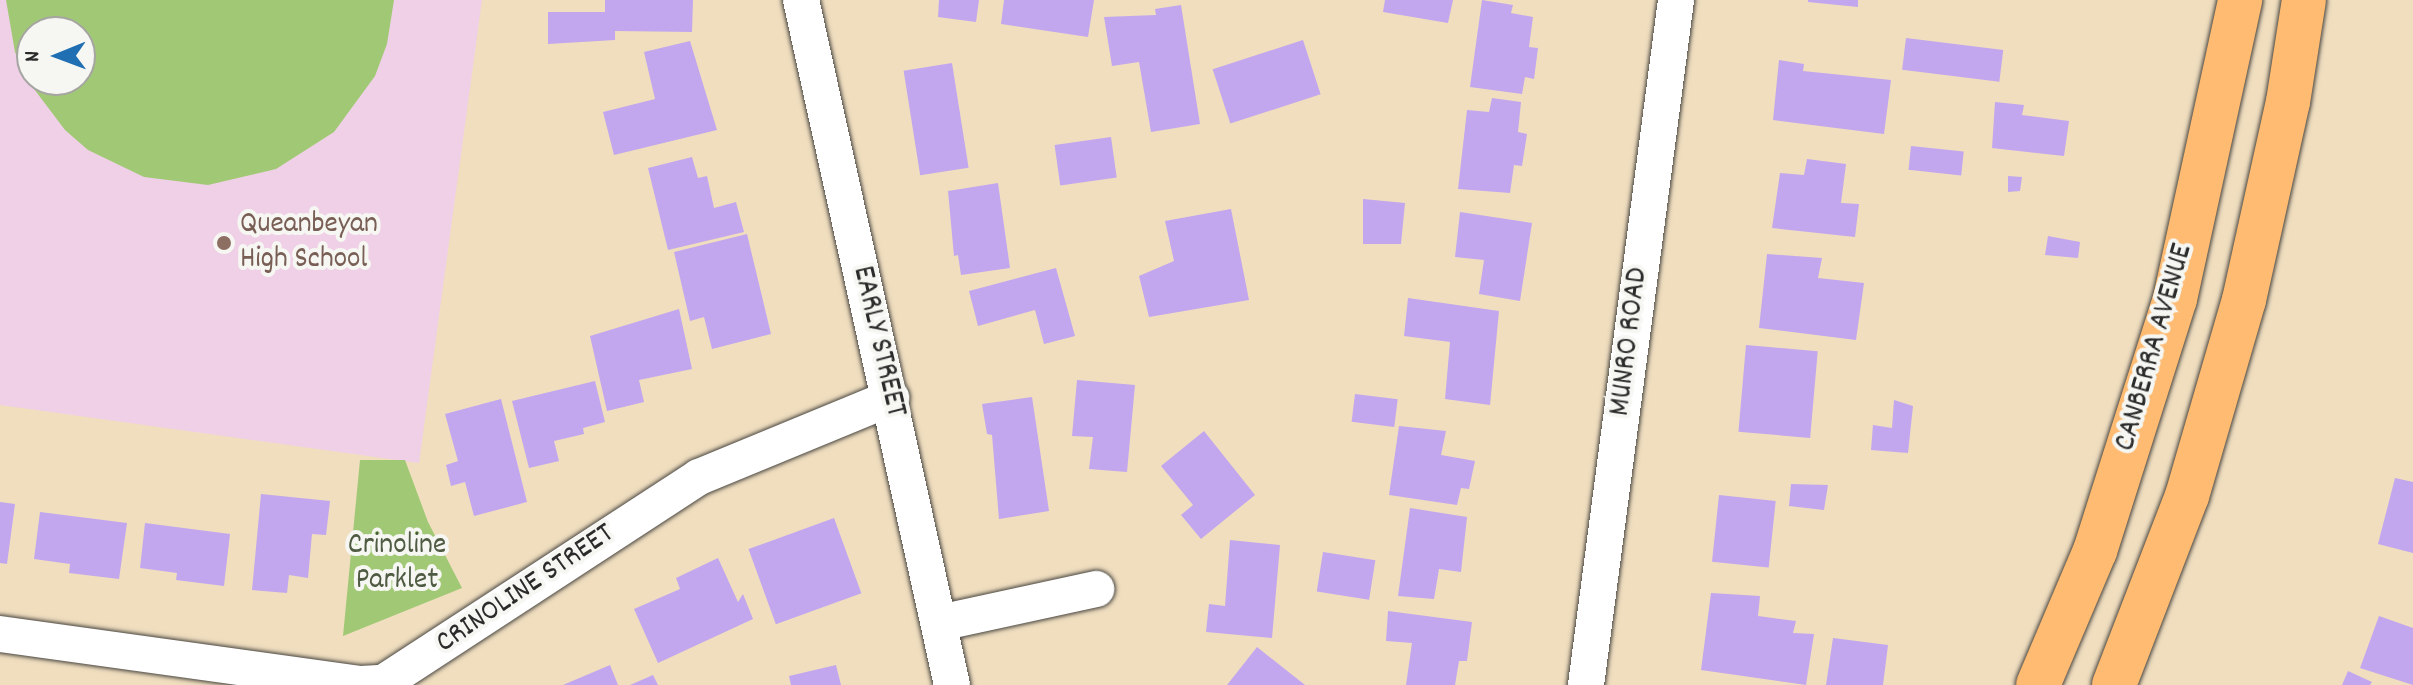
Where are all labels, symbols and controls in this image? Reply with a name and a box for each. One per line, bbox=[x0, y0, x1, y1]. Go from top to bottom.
north arrow bbox=[16, 16, 96, 96]
text: N bbox=[18, 51, 49, 62]
place label: Queanbeyan High School bbox=[240, 208, 378, 278]
marker: Queanbeyan High School bbox=[215, 234, 233, 252]
street label: CANBERRA AVENUE bbox=[2109, 240, 2203, 456]
street label: EARLY STREET bbox=[842, 263, 912, 421]
street label: MUNRO ROAD bbox=[1604, 266, 1658, 418]
street label: CRINOLINE STREET bbox=[430, 517, 622, 663]
park label: Crinoline Parklet bbox=[348, 529, 446, 600]

